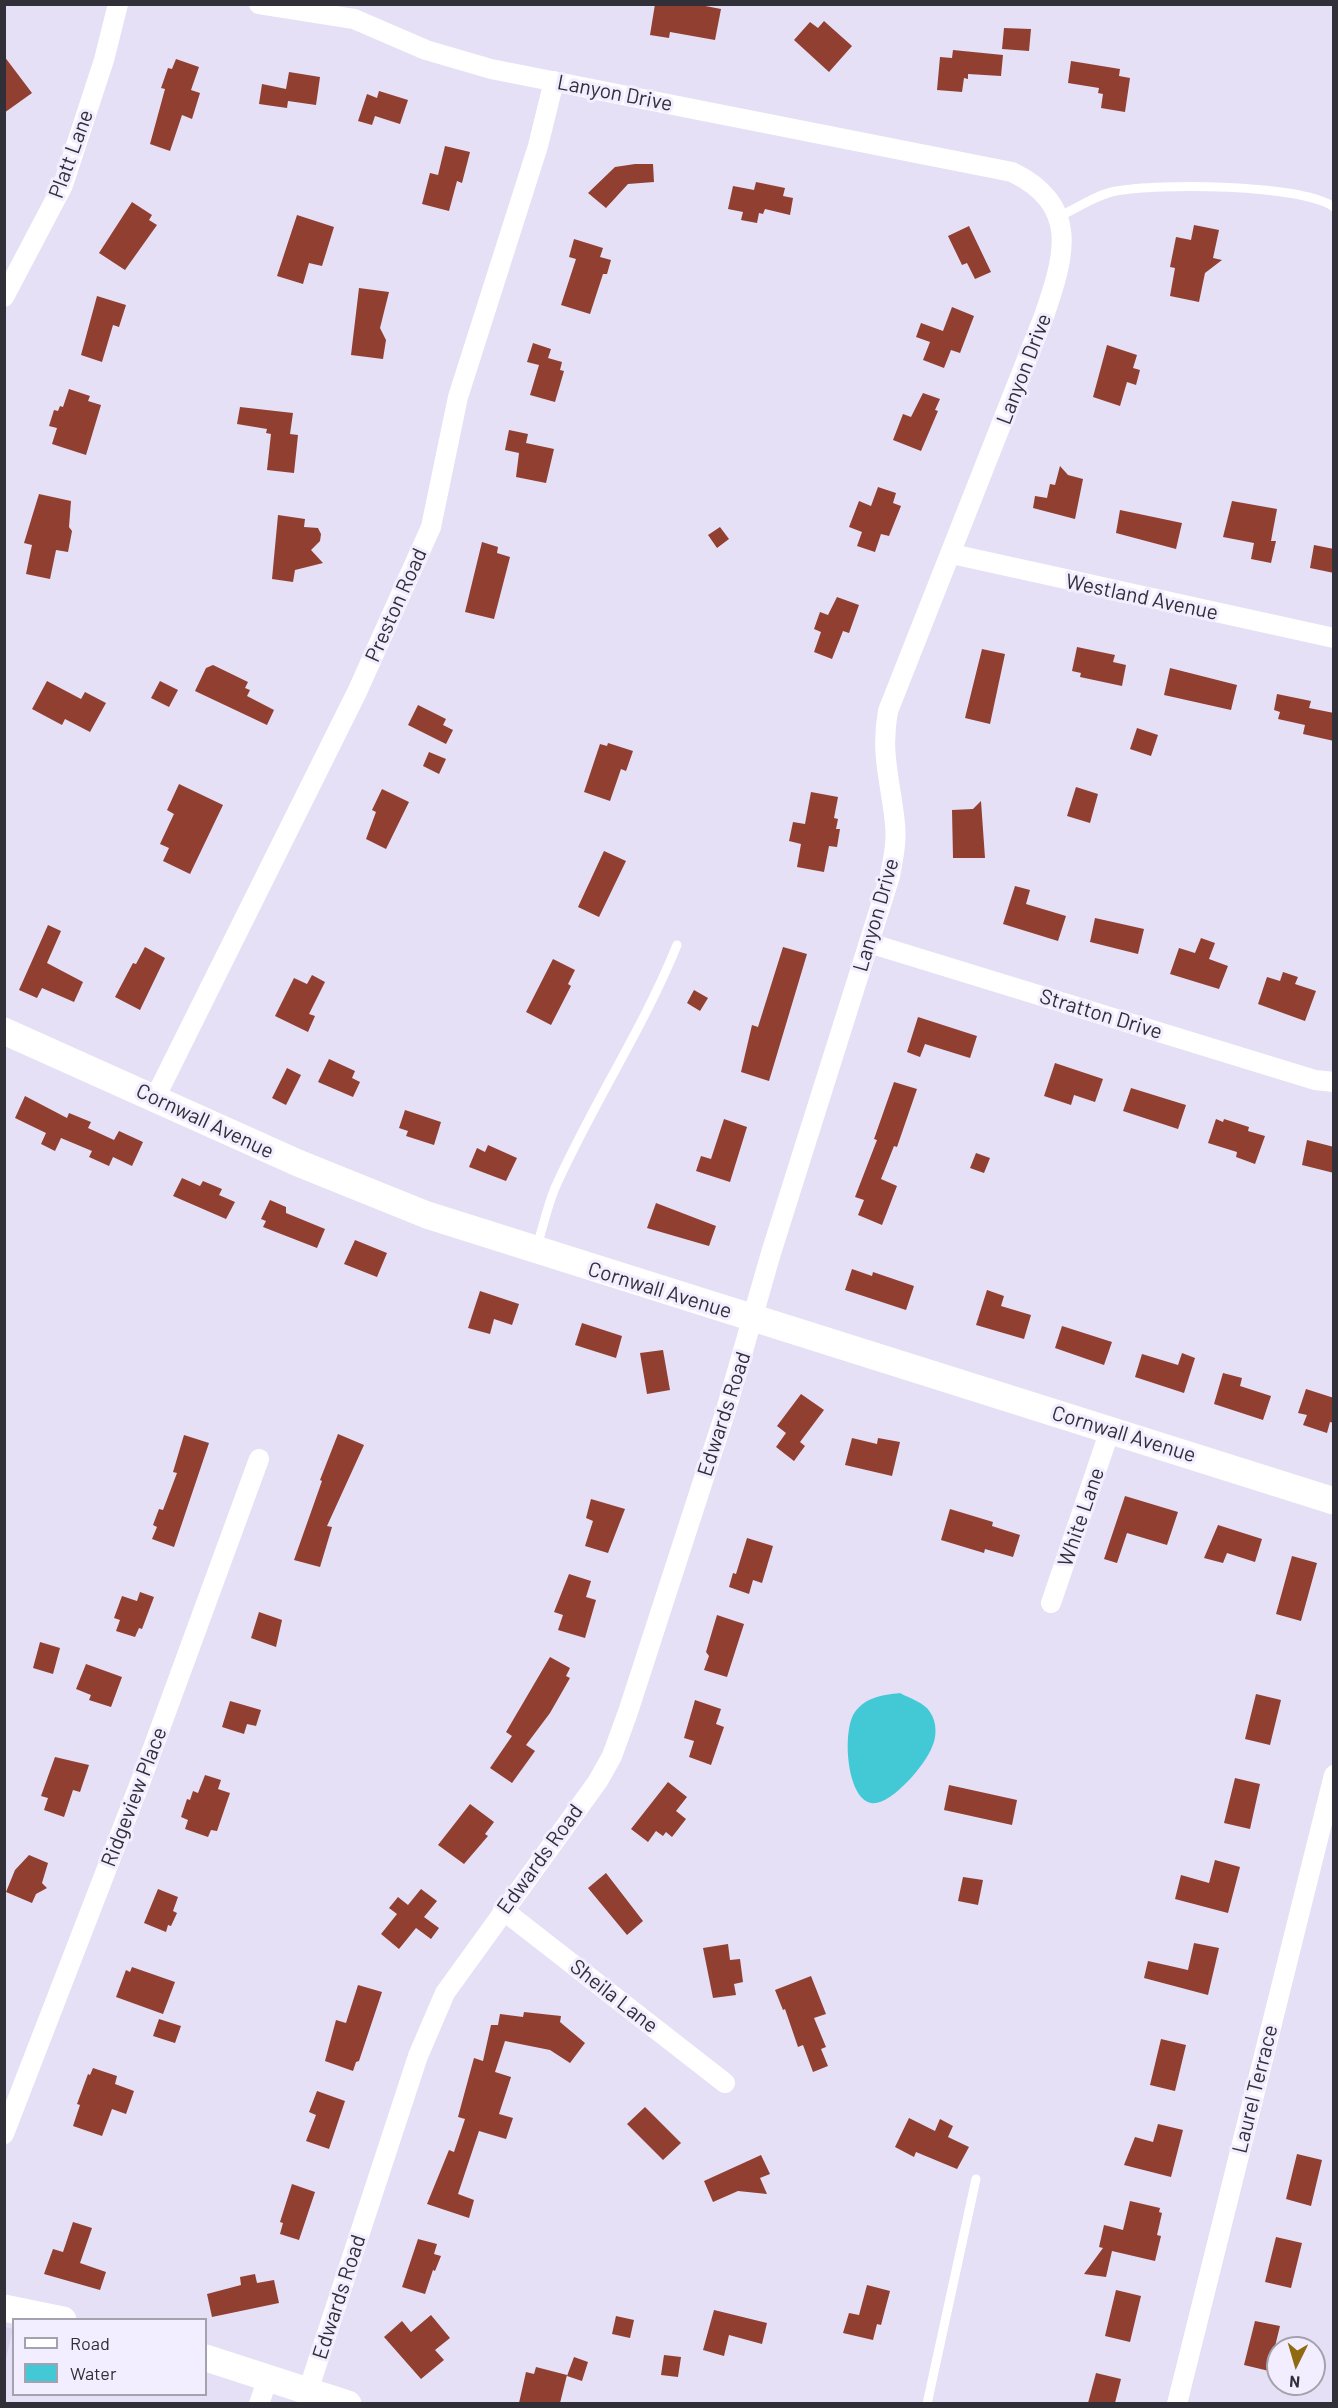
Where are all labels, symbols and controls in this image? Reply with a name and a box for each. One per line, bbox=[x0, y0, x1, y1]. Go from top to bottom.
street label: Lanyon Drive bbox=[555, 69, 675, 117]
street label: Platt Lane bbox=[43, 106, 99, 202]
street label: Lanyon Drive bbox=[991, 310, 1057, 428]
street label: Preston Road bbox=[360, 544, 432, 666]
street label: Westland Avenue bbox=[1063, 569, 1221, 625]
street label: Lanyon Drive bbox=[848, 855, 904, 975]
street label: Stratton Drive bbox=[1037, 983, 1165, 1045]
street label: Cornwall Avenue bbox=[132, 1078, 278, 1164]
street label: Cornwall Avenue bbox=[585, 1256, 735, 1324]
street label: Edwards Road bbox=[692, 1349, 756, 1479]
street label: Cornwall Avenue bbox=[1049, 1400, 1199, 1468]
street label: White Lane bbox=[1052, 1464, 1110, 1570]
street label: Ridgeview Place bbox=[96, 1724, 172, 1870]
street label: Edwards Road bbox=[492, 1799, 588, 1919]
street label: Sheila Lane bbox=[565, 1954, 663, 2038]
street label: Laurel Terrace bbox=[1227, 2022, 1283, 2156]
street label: Edwards Road bbox=[307, 2232, 371, 2362]
legend bbox=[12, 2318, 207, 2396]
text: Road bbox=[70, 2332, 110, 2354]
north arrow bbox=[1266, 2336, 1326, 2396]
text: Water bbox=[70, 2362, 117, 2384]
text: N bbox=[1288, 2373, 1301, 2392]

